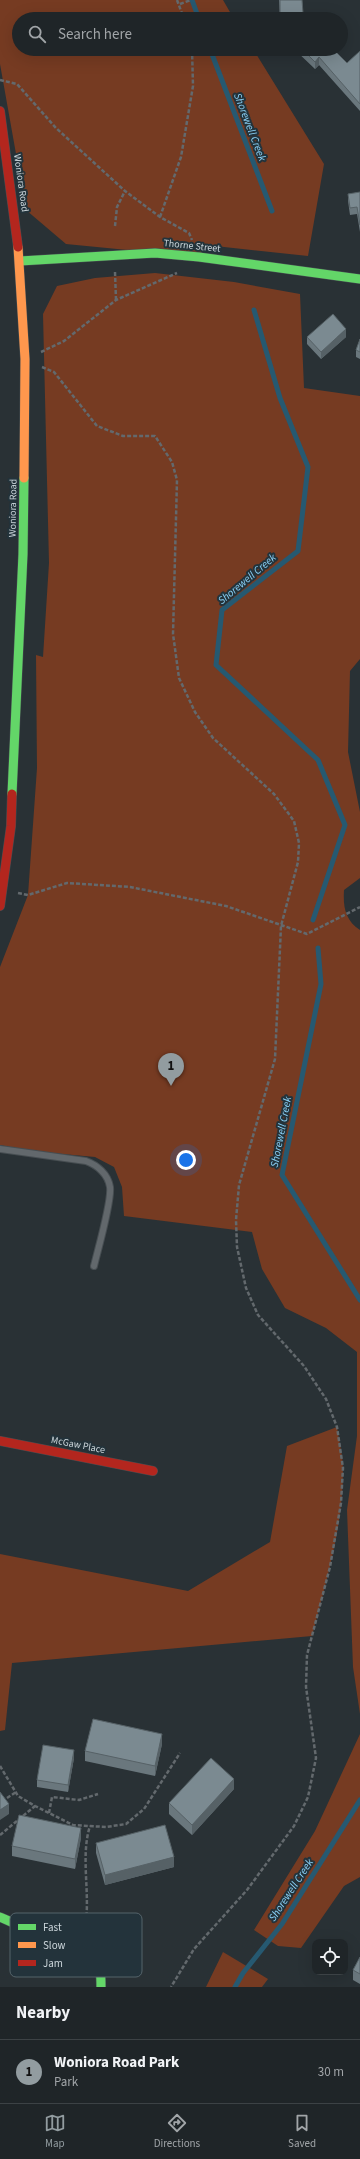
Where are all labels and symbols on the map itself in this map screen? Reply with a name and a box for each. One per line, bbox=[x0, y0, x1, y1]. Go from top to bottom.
water label: Shorewell Creek bbox=[230, 91, 270, 164]
street label: Woniora Road bbox=[10, 153, 32, 213]
street label: Thorne Street bbox=[163, 236, 222, 256]
street label: Woniora Road bbox=[5, 479, 21, 537]
water label: Shorewell Creek bbox=[215, 550, 280, 608]
pin: 1 bbox=[158, 1053, 184, 1086]
water label: Shorewell Creek bbox=[267, 1095, 295, 1169]
your location bbox=[176, 1150, 196, 1170]
street label: McGaw Place bbox=[50, 1433, 106, 1457]
water label: Shorewell Creek bbox=[265, 1855, 317, 1924]
legend bbox=[10, 1913, 142, 1977]
text: Fast bbox=[43, 1920, 62, 1935]
text: Slow bbox=[43, 1938, 66, 1953]
text: Jam bbox=[43, 1956, 63, 1971]

